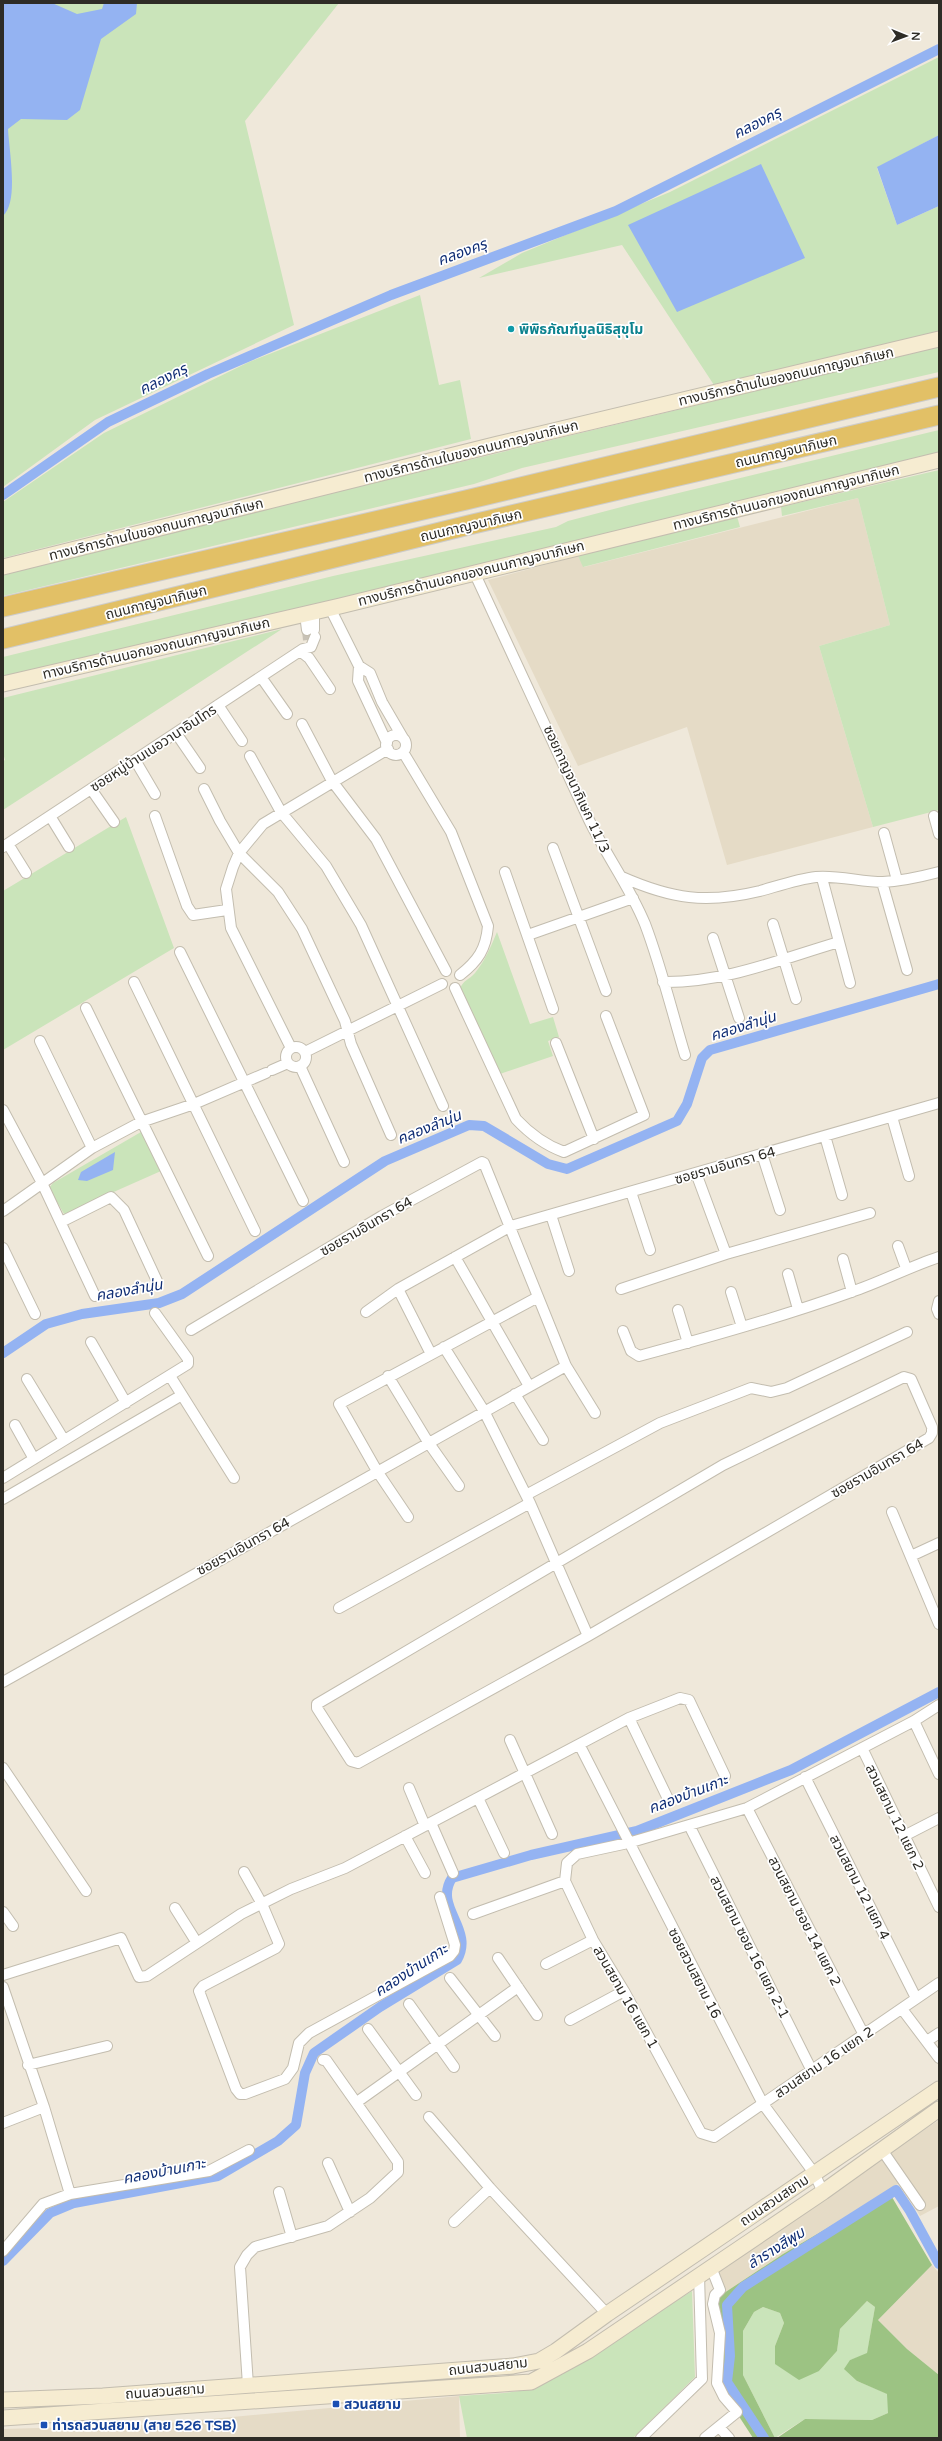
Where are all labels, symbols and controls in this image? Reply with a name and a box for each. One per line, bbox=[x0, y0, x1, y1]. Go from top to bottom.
north arrow bbox=[886, 16, 926, 56]
text: N bbox=[909, 32, 922, 41]
water label: คลองครุ bbox=[730, 103, 785, 143]
water label: คลองครุ bbox=[435, 234, 491, 269]
place label: พิพิธภัณฑ์มูลนิธิสุขุโม bbox=[519, 321, 643, 339]
marker: พิพิธภัณฑ์มูลนิธิสุขุโม bbox=[506, 324, 516, 334]
street label: ทางบริการด้านในของถนนกาญจนาภิเษก bbox=[677, 343, 895, 410]
water label: คลองครุ bbox=[136, 359, 191, 398]
street label: ทางบริการด้านในของถนนกาญจนาภิเษก bbox=[362, 417, 580, 486]
street label: ถนนกาญจนาภิเษก bbox=[734, 432, 839, 471]
street label: ทางบริการด้านนอกของถนนกาญจนาภิเษก bbox=[671, 461, 901, 534]
street label: ทางบริการด้านในของถนนกาญจนาภิเษก bbox=[47, 495, 265, 564]
street label: ถนนกาญจนาภิเษก bbox=[419, 506, 524, 545]
street label: ทางบริการด้านนอกของถนนกาญจนาภิเษก bbox=[356, 537, 586, 610]
street label: ถนนกาญจนาภิเษก bbox=[104, 582, 209, 623]
street label: ทางบริการด้านนอกของถนนกาญจนาภิเษก bbox=[41, 614, 272, 683]
street label: ซอยหมู่บ้านเนอวานาอินโทร bbox=[87, 701, 220, 796]
street label: ซอยกาญจนาภิเษก 11/3 bbox=[540, 723, 614, 856]
water label: คลองลำนุ่น bbox=[708, 1007, 779, 1044]
water label: คลองลำนุ่น bbox=[394, 1106, 464, 1148]
street label: ซอยรามอินทรา 64 bbox=[673, 1143, 778, 1188]
street label: ซอยรามอินทรา 64 bbox=[317, 1193, 416, 1260]
water label: คลองลำนุ่น bbox=[94, 1275, 165, 1305]
street label: ซอยรามอินทรา 64 bbox=[828, 1435, 927, 1502]
street label: ซอยรามอินทรา 64 bbox=[194, 1514, 293, 1579]
street label: สวนสยาม 12 แยก 2 bbox=[862, 1762, 928, 1873]
water label: คลองบ้านเกาะ bbox=[646, 1770, 732, 1817]
street label: สวนสยาม 12 แยก 4 bbox=[826, 1832, 893, 1943]
street label: สวนสยาม ซอย 14 แยก 2 bbox=[764, 1853, 845, 1989]
street label: สวนสยาม ซอย 16 แยก 2-1 bbox=[706, 1873, 793, 2021]
street label: ซอยสวนสยาม 16 bbox=[664, 1925, 725, 2022]
water label: คลองบ้านเกาะ bbox=[371, 1939, 452, 2000]
street label: สวนสยาม 16 แยก 1 bbox=[589, 1943, 662, 2052]
street label: สวนสยาม 16 แยก 2 bbox=[772, 2023, 877, 2102]
water label: คลองบ้านเกาะ bbox=[121, 2154, 209, 2188]
street label: ถนนสวนสยาม bbox=[736, 2171, 812, 2230]
water label: ลำรางสีพูม bbox=[744, 2222, 810, 2273]
street label: ถนนสวนสยาม bbox=[448, 2354, 529, 2379]
street label: ถนนสวนสยาม bbox=[125, 2380, 205, 2403]
place label: สวนสยาม bbox=[344, 2396, 401, 2413]
marker: สวนสยาม bbox=[331, 2399, 341, 2409]
place label: ท่ารถสวนสยาม (สาย 526 TSB) bbox=[52, 2417, 236, 2434]
marker: ท่ารถสวนสยาม (สาย 526 TSB) bbox=[39, 2420, 49, 2430]

